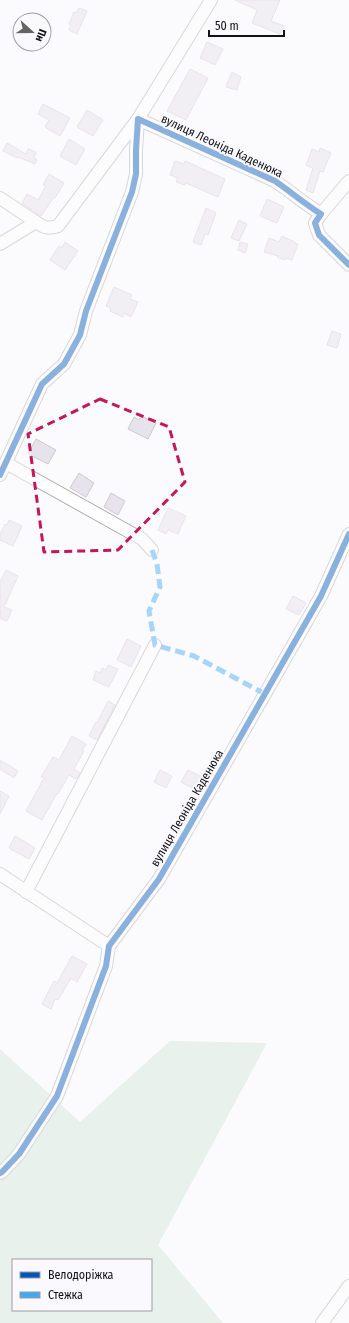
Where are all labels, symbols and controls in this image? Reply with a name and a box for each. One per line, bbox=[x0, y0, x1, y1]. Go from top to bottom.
north arrow bbox=[12, 12, 52, 52]
scale bar bbox=[209, 12, 284, 38]
text: 50 m bbox=[215, 19, 239, 33]
text: Пн bbox=[33, 27, 49, 44]
street label: вулиця Леоніда Каденюка bbox=[159, 112, 285, 180]
street label: вулиця Леоніда Каденюка bbox=[148, 747, 226, 869]
legend bbox=[12, 1259, 152, 1311]
text: Велодоріжка bbox=[48, 1268, 114, 1282]
text: Стежка bbox=[48, 1288, 83, 1302]

